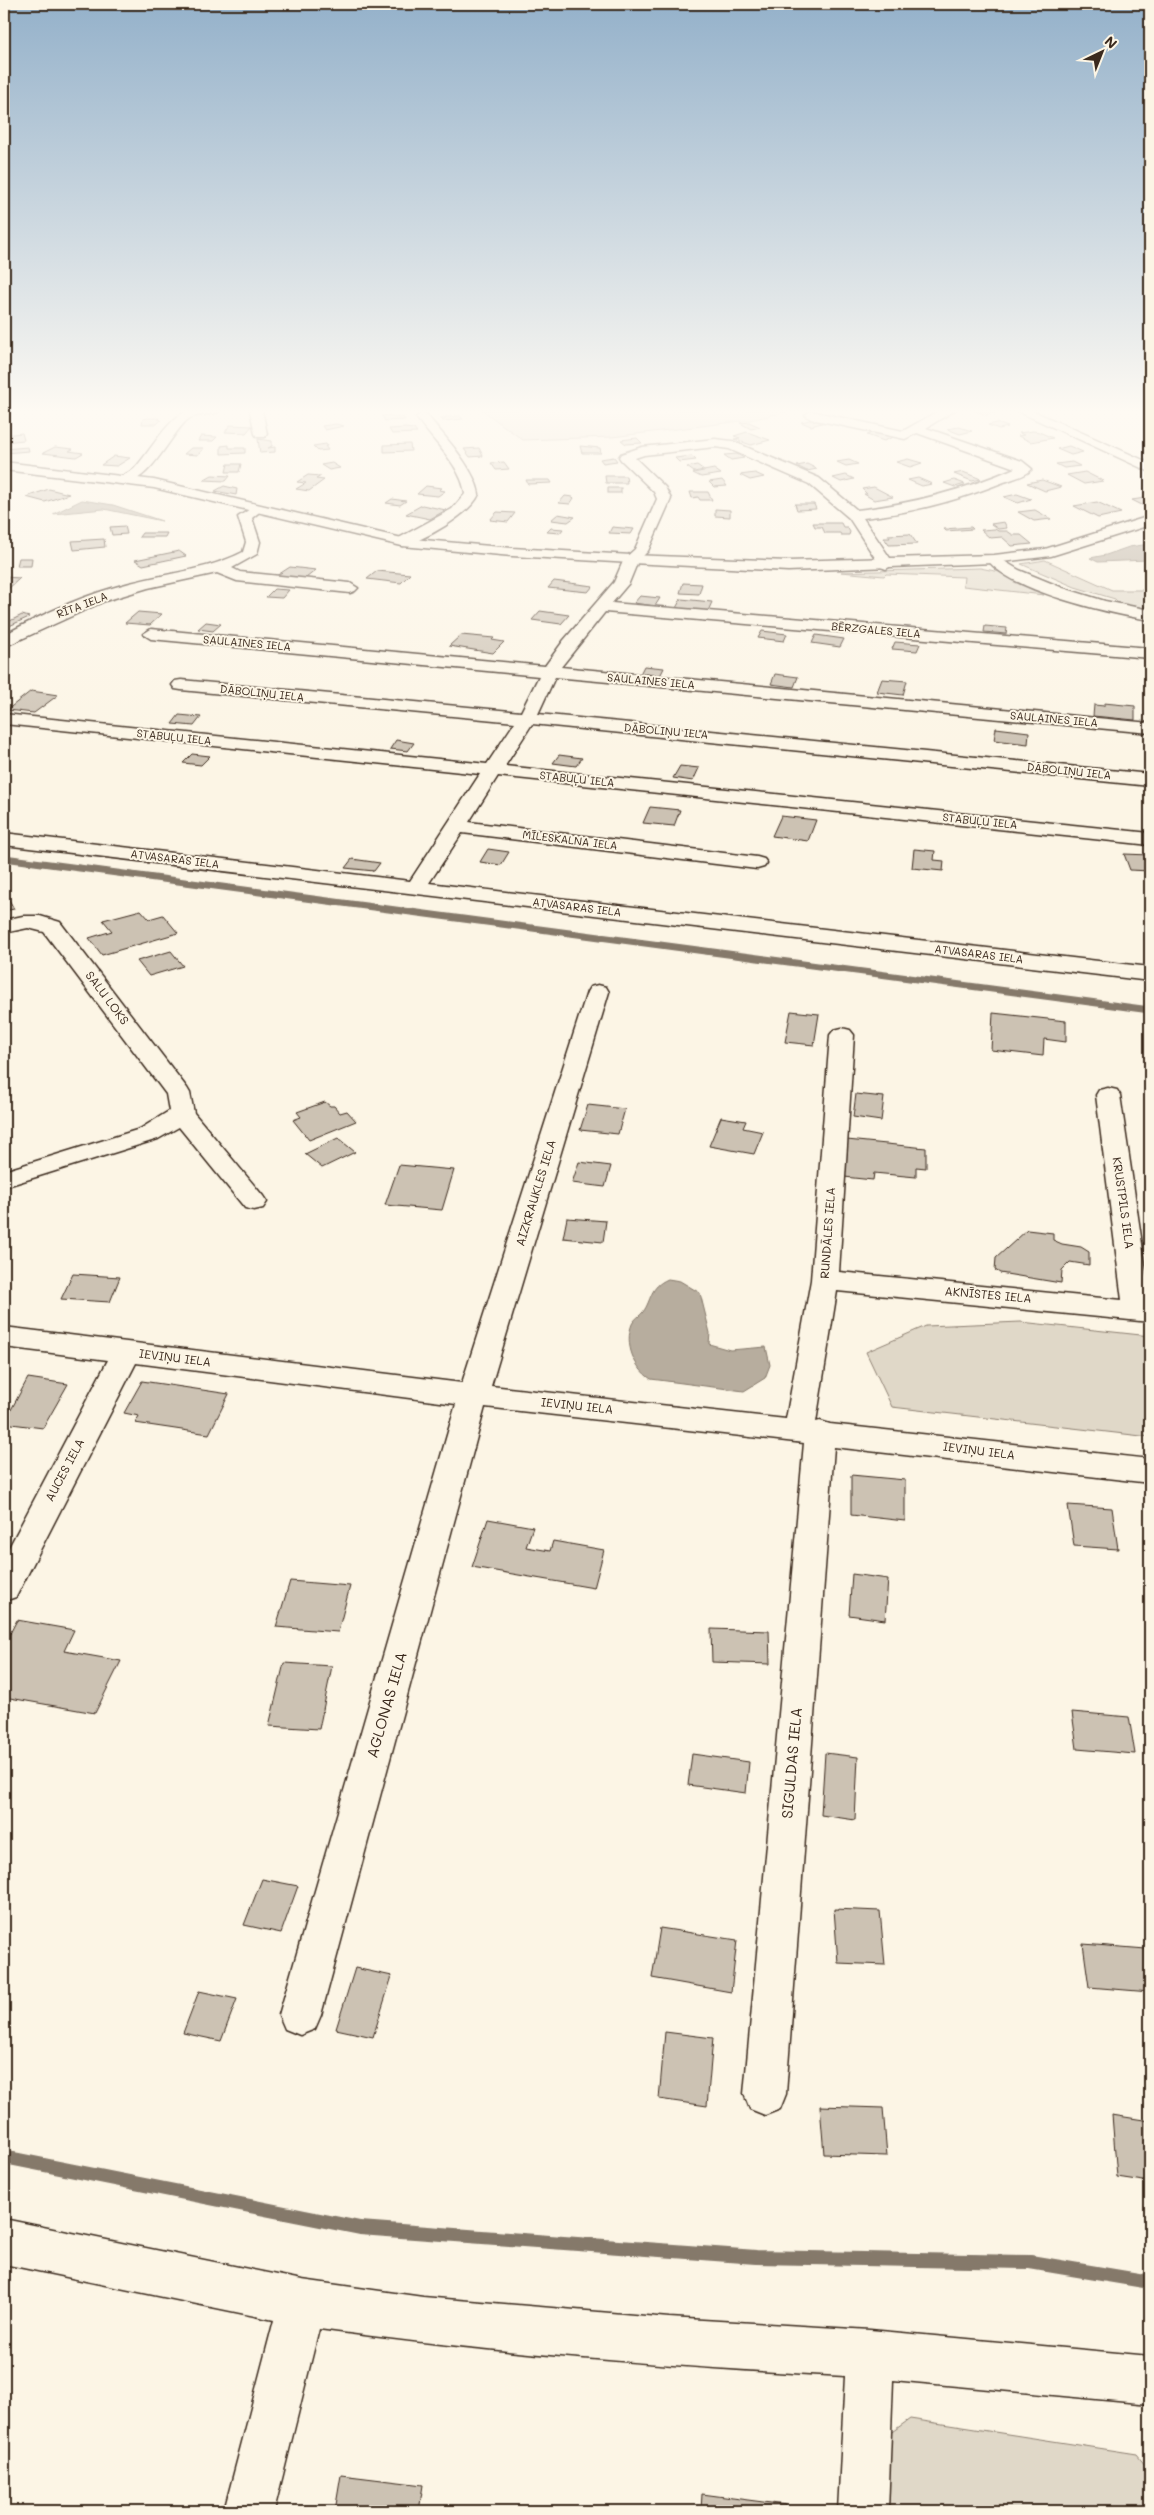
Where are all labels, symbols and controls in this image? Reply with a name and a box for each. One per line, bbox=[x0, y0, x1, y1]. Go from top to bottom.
north arrow bbox=[1076, 28, 1126, 78]
text: N bbox=[1101, 32, 1122, 53]
street label: RĪTA IELA bbox=[54, 588, 110, 621]
street label: BĒRZGALES IELA bbox=[831, 618, 921, 641]
street label: SAULAINES IELA bbox=[203, 631, 292, 654]
street label: SAULAINES IELA bbox=[607, 669, 696, 692]
street label: DĀBOLIŅU IELA bbox=[219, 681, 305, 705]
street label: SAULAINES IELA bbox=[1010, 707, 1099, 730]
street label: DĀBOLIŅU IELA bbox=[623, 719, 709, 743]
street label: STABUĻU IELA bbox=[136, 725, 212, 748]
street label: DĀBOLIŅU IELA bbox=[1026, 759, 1112, 783]
street label: STABUĻU IELA bbox=[539, 767, 615, 790]
street label: STABUĻU IELA bbox=[942, 809, 1018, 832]
street label: MĪLESKALNA IELA bbox=[522, 826, 618, 853]
street label: ATVASARAS IELA bbox=[130, 846, 220, 871]
street label: ATVASARAS IELA bbox=[532, 894, 622, 919]
street label: ATVASARAS IELA bbox=[934, 941, 1024, 966]
street label: SALU LOKS bbox=[82, 967, 133, 1028]
street label: AIZKRAUKLES IELA bbox=[511, 1137, 559, 1248]
street label: KRUSTPILS IELA bbox=[1110, 1156, 1138, 1250]
street label: RUNDĀLES IELA bbox=[816, 1187, 838, 1279]
street label: AKNĪSTES IELA bbox=[944, 1282, 1032, 1306]
street label: IEVIŅU IELA bbox=[138, 1345, 212, 1370]
street label: IEVIŅU IELA bbox=[540, 1393, 614, 1418]
street label: AUCES IELA bbox=[41, 1435, 87, 1504]
street label: IEVIŅU IELA bbox=[942, 1438, 1016, 1463]
street label: AGLONAS IELA bbox=[361, 1649, 411, 1760]
street label: SIGULDAS IELA bbox=[776, 1707, 806, 1819]

